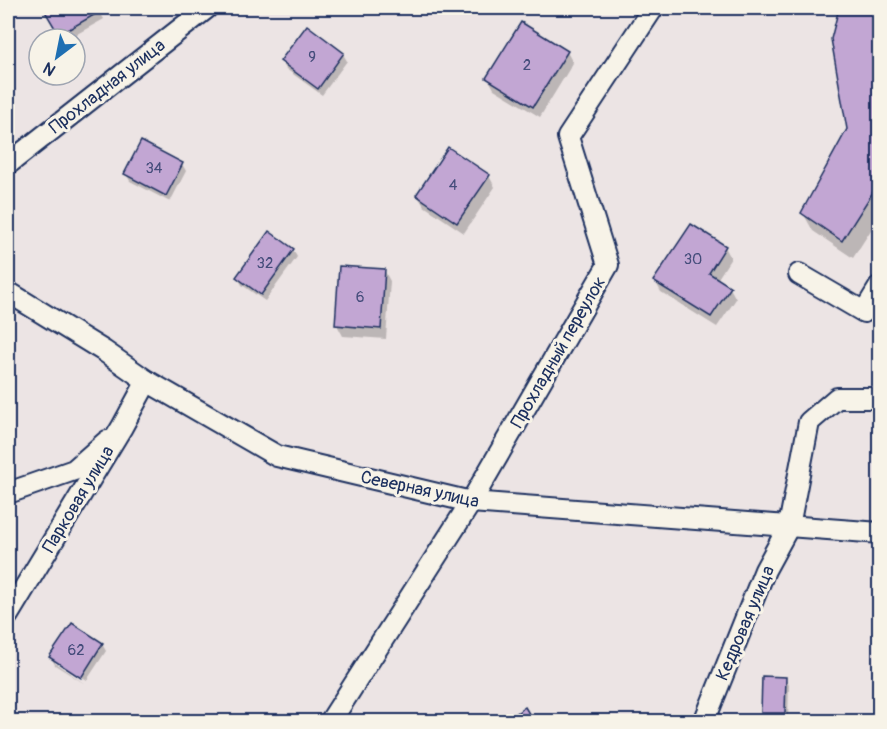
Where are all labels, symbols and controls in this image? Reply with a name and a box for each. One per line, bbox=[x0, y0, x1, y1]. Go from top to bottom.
north arrow bbox=[27, 27, 87, 87]
street label: Прохладная улица bbox=[45, 34, 170, 139]
house number: 9 bbox=[308, 48, 316, 67]
house number: 2 bbox=[523, 56, 531, 75]
text: N bbox=[40, 57, 59, 80]
house number: 34 bbox=[145, 159, 163, 178]
house number: 4 bbox=[449, 176, 458, 195]
house number: 30 bbox=[684, 250, 702, 269]
house number: 32 bbox=[257, 254, 273, 273]
street label: Прохладный переулок bbox=[506, 272, 611, 432]
house number: 6 bbox=[356, 288, 364, 307]
street label: Парковая улица bbox=[37, 441, 119, 557]
street label: Северная улица bbox=[358, 466, 481, 513]
street label: Кедровая улица bbox=[711, 562, 780, 684]
house number: 62 bbox=[67, 641, 85, 660]

